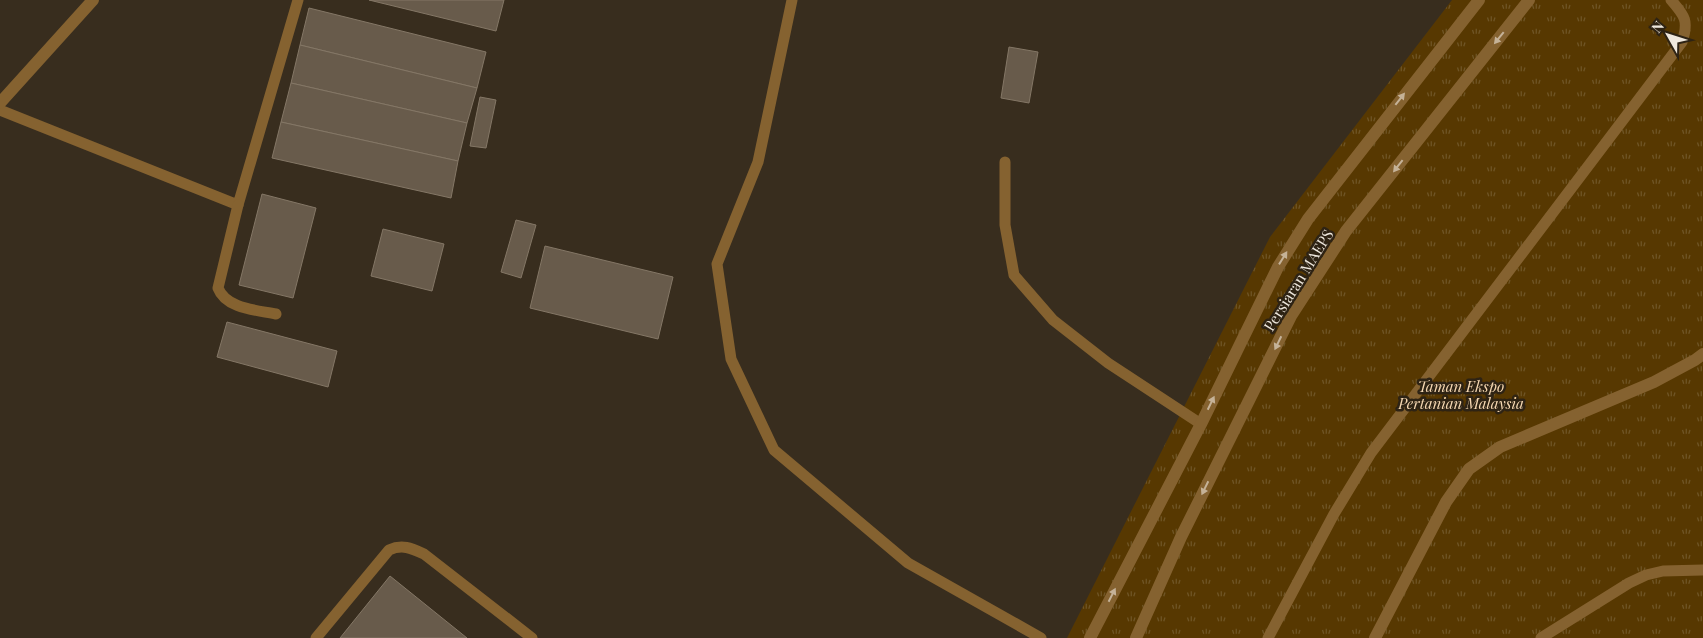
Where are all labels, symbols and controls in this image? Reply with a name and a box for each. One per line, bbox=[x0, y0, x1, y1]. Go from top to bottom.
north arrow bbox=[1643, 10, 1693, 60]
text: N bbox=[1647, 17, 1668, 36]
one-way arrow bbox=[1493, 31, 1504, 44]
one-way arrow bbox=[1395, 93, 1406, 106]
one-way arrow bbox=[1393, 159, 1403, 172]
street label: Persiaran MAEPS bbox=[1259, 225, 1337, 335]
one-way arrow bbox=[1279, 252, 1288, 265]
one-way arrow bbox=[1273, 336, 1281, 350]
park label: Taman Ekspo Pertanian Malaysia bbox=[1397, 376, 1524, 413]
one-way arrow bbox=[1207, 396, 1215, 411]
one-way arrow bbox=[1201, 481, 1209, 496]
one-way arrow bbox=[1108, 587, 1116, 602]

